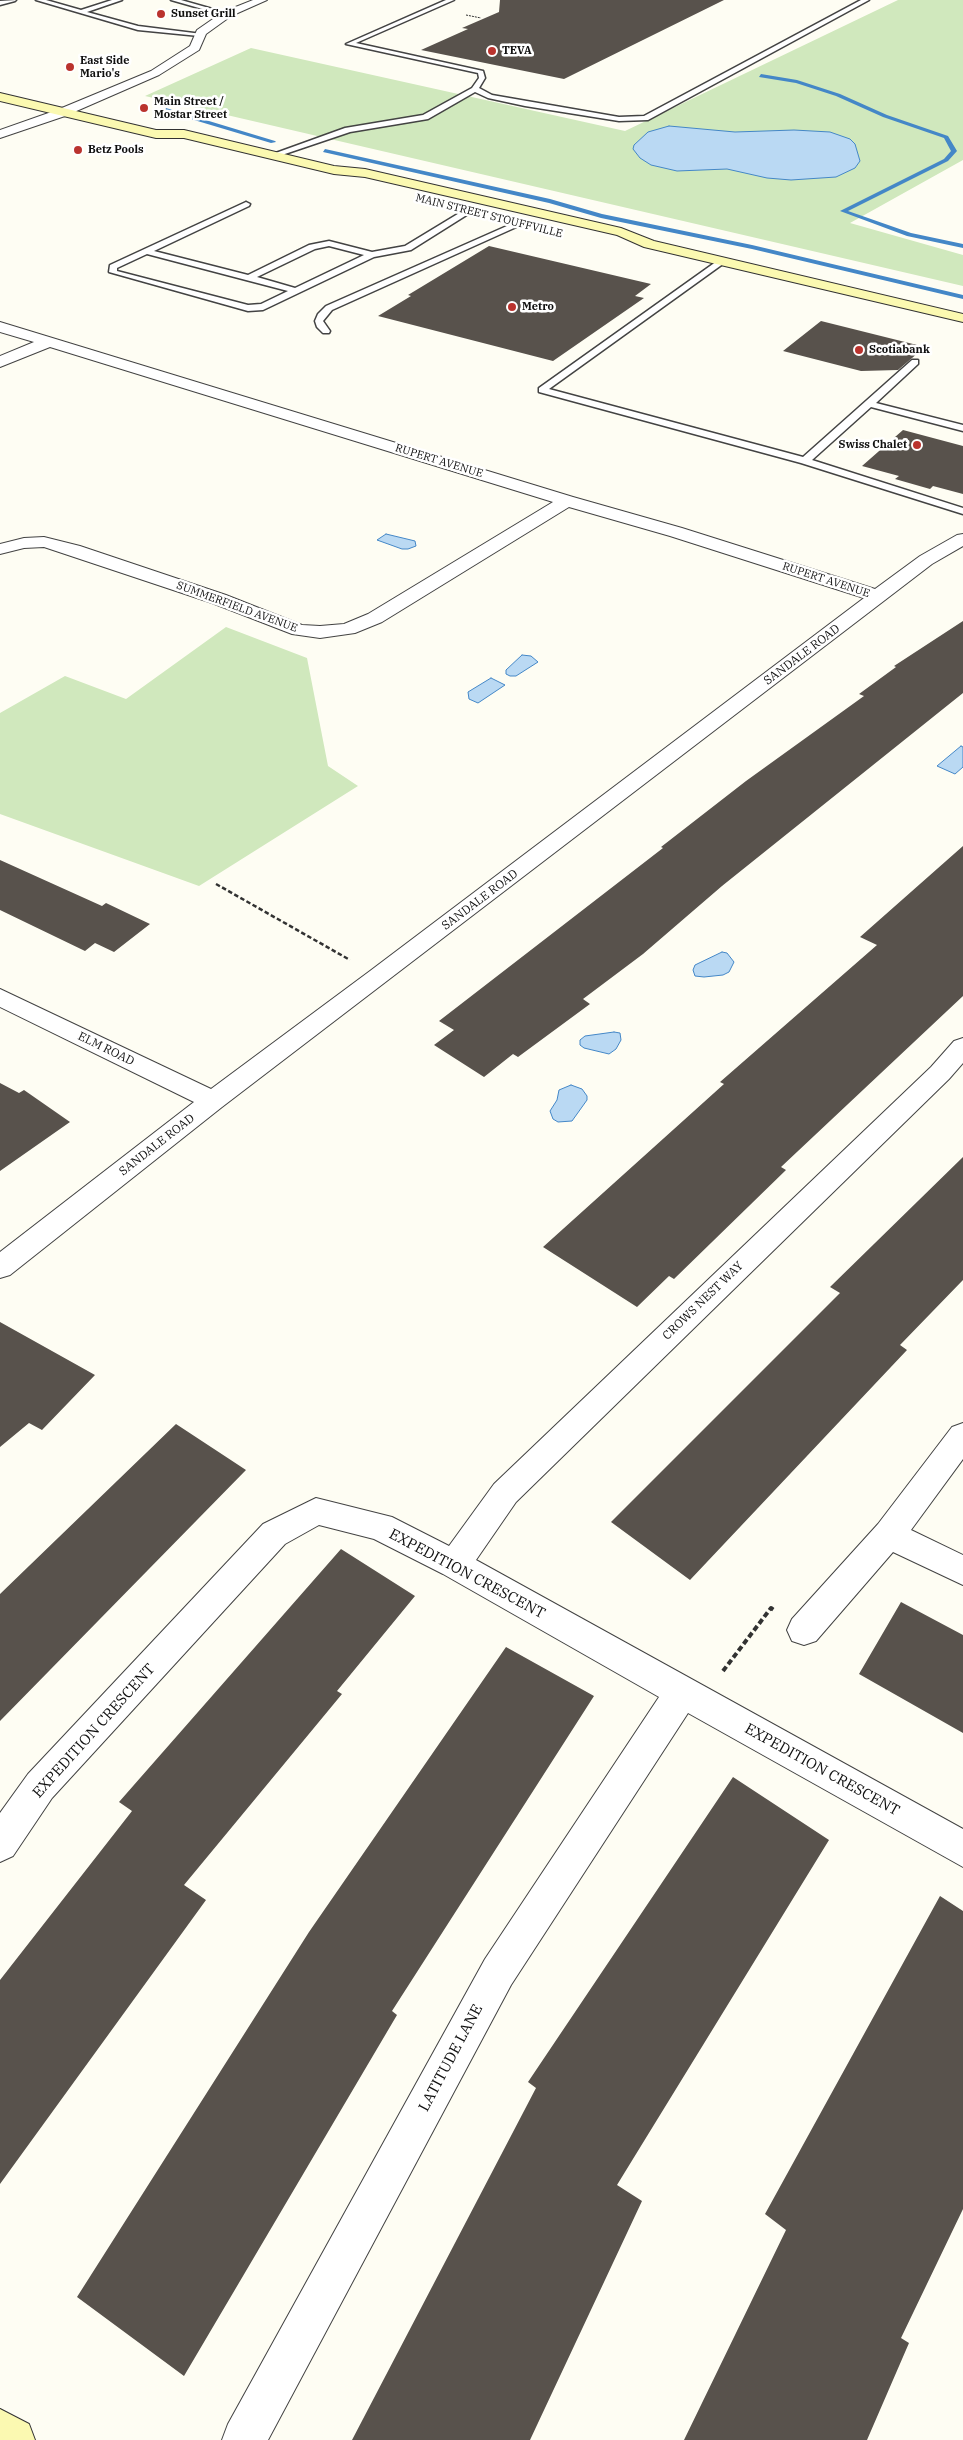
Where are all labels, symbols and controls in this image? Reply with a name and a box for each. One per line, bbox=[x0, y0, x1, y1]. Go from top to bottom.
place label: Sunset Grill bbox=[171, 7, 236, 21]
marker: Sunset Grill bbox=[155, 8, 167, 20]
place label: TEVA bbox=[502, 44, 532, 58]
marker: TEVA bbox=[486, 45, 498, 57]
place label: East Side Mario's bbox=[80, 54, 129, 80]
marker: East Side Mario's bbox=[64, 61, 76, 73]
place label: Main Street / Mostar Street bbox=[154, 95, 227, 121]
marker: Main Street / Mostar Street bbox=[138, 102, 150, 114]
place label: Betz Pools bbox=[88, 143, 144, 157]
marker: Betz Pools bbox=[72, 144, 84, 156]
street label: MAIN STREET STOUFFVILLE bbox=[414, 191, 564, 241]
place label: Metro bbox=[522, 300, 554, 314]
marker: Metro bbox=[506, 301, 518, 313]
place label: Scotiabank bbox=[869, 343, 930, 357]
marker: Scotiabank bbox=[853, 344, 865, 356]
place label: Swiss Chalet bbox=[839, 438, 907, 452]
marker: Swiss Chalet bbox=[911, 439, 923, 451]
street label: RUPERT AVENUE bbox=[393, 441, 485, 481]
street label: RUPERT AVENUE bbox=[781, 560, 871, 600]
street label: SUMMERFIELD AVENUE bbox=[175, 579, 299, 635]
street label: SANDALE ROAD bbox=[761, 622, 843, 688]
street label: SANDALE ROAD bbox=[439, 867, 521, 933]
street label: ELM ROAD bbox=[75, 1029, 137, 1069]
street label: SANDALE ROAD bbox=[117, 1111, 197, 1179]
street label: CROWS NEST WAY bbox=[660, 1259, 746, 1343]
street label: EXPEDITION CRESCENT bbox=[386, 1525, 548, 1623]
street label: EXPEDITION CRESCENT bbox=[29, 1660, 159, 1802]
street label: EXPEDITION CRESCENT bbox=[741, 1720, 903, 1820]
street label: LATITUDE LANE bbox=[415, 2001, 487, 2115]

